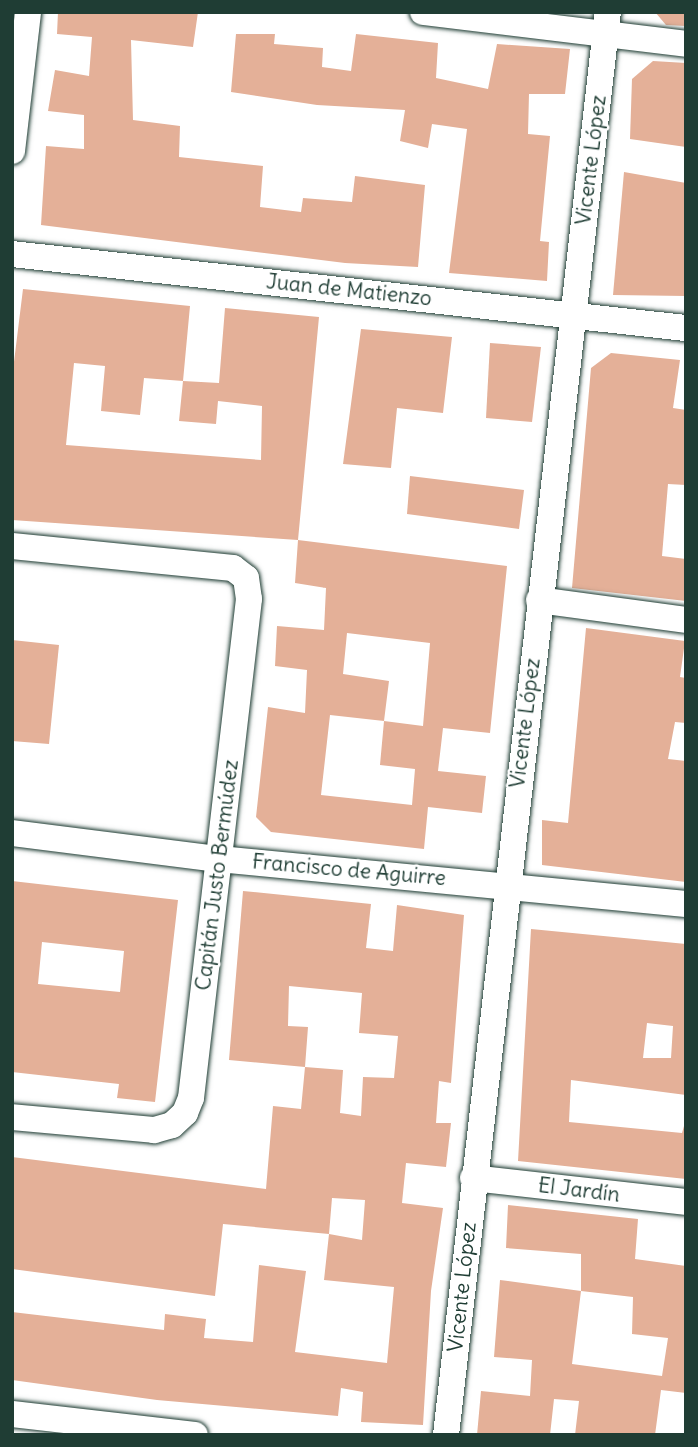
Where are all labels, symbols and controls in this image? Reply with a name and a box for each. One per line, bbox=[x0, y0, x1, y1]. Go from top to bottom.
street label: Vicente López bbox=[571, 94, 611, 226]
street label: Juan de Matienzo bbox=[265, 269, 433, 311]
street label: Vicente López bbox=[505, 657, 545, 789]
street label: Capitán Justo Bermúdez bbox=[190, 758, 244, 992]
street label: Francisco de Aguirre bbox=[251, 849, 447, 891]
street label: El Jardín bbox=[537, 1172, 621, 1208]
street label: Vicente López bbox=[443, 1221, 481, 1353]

